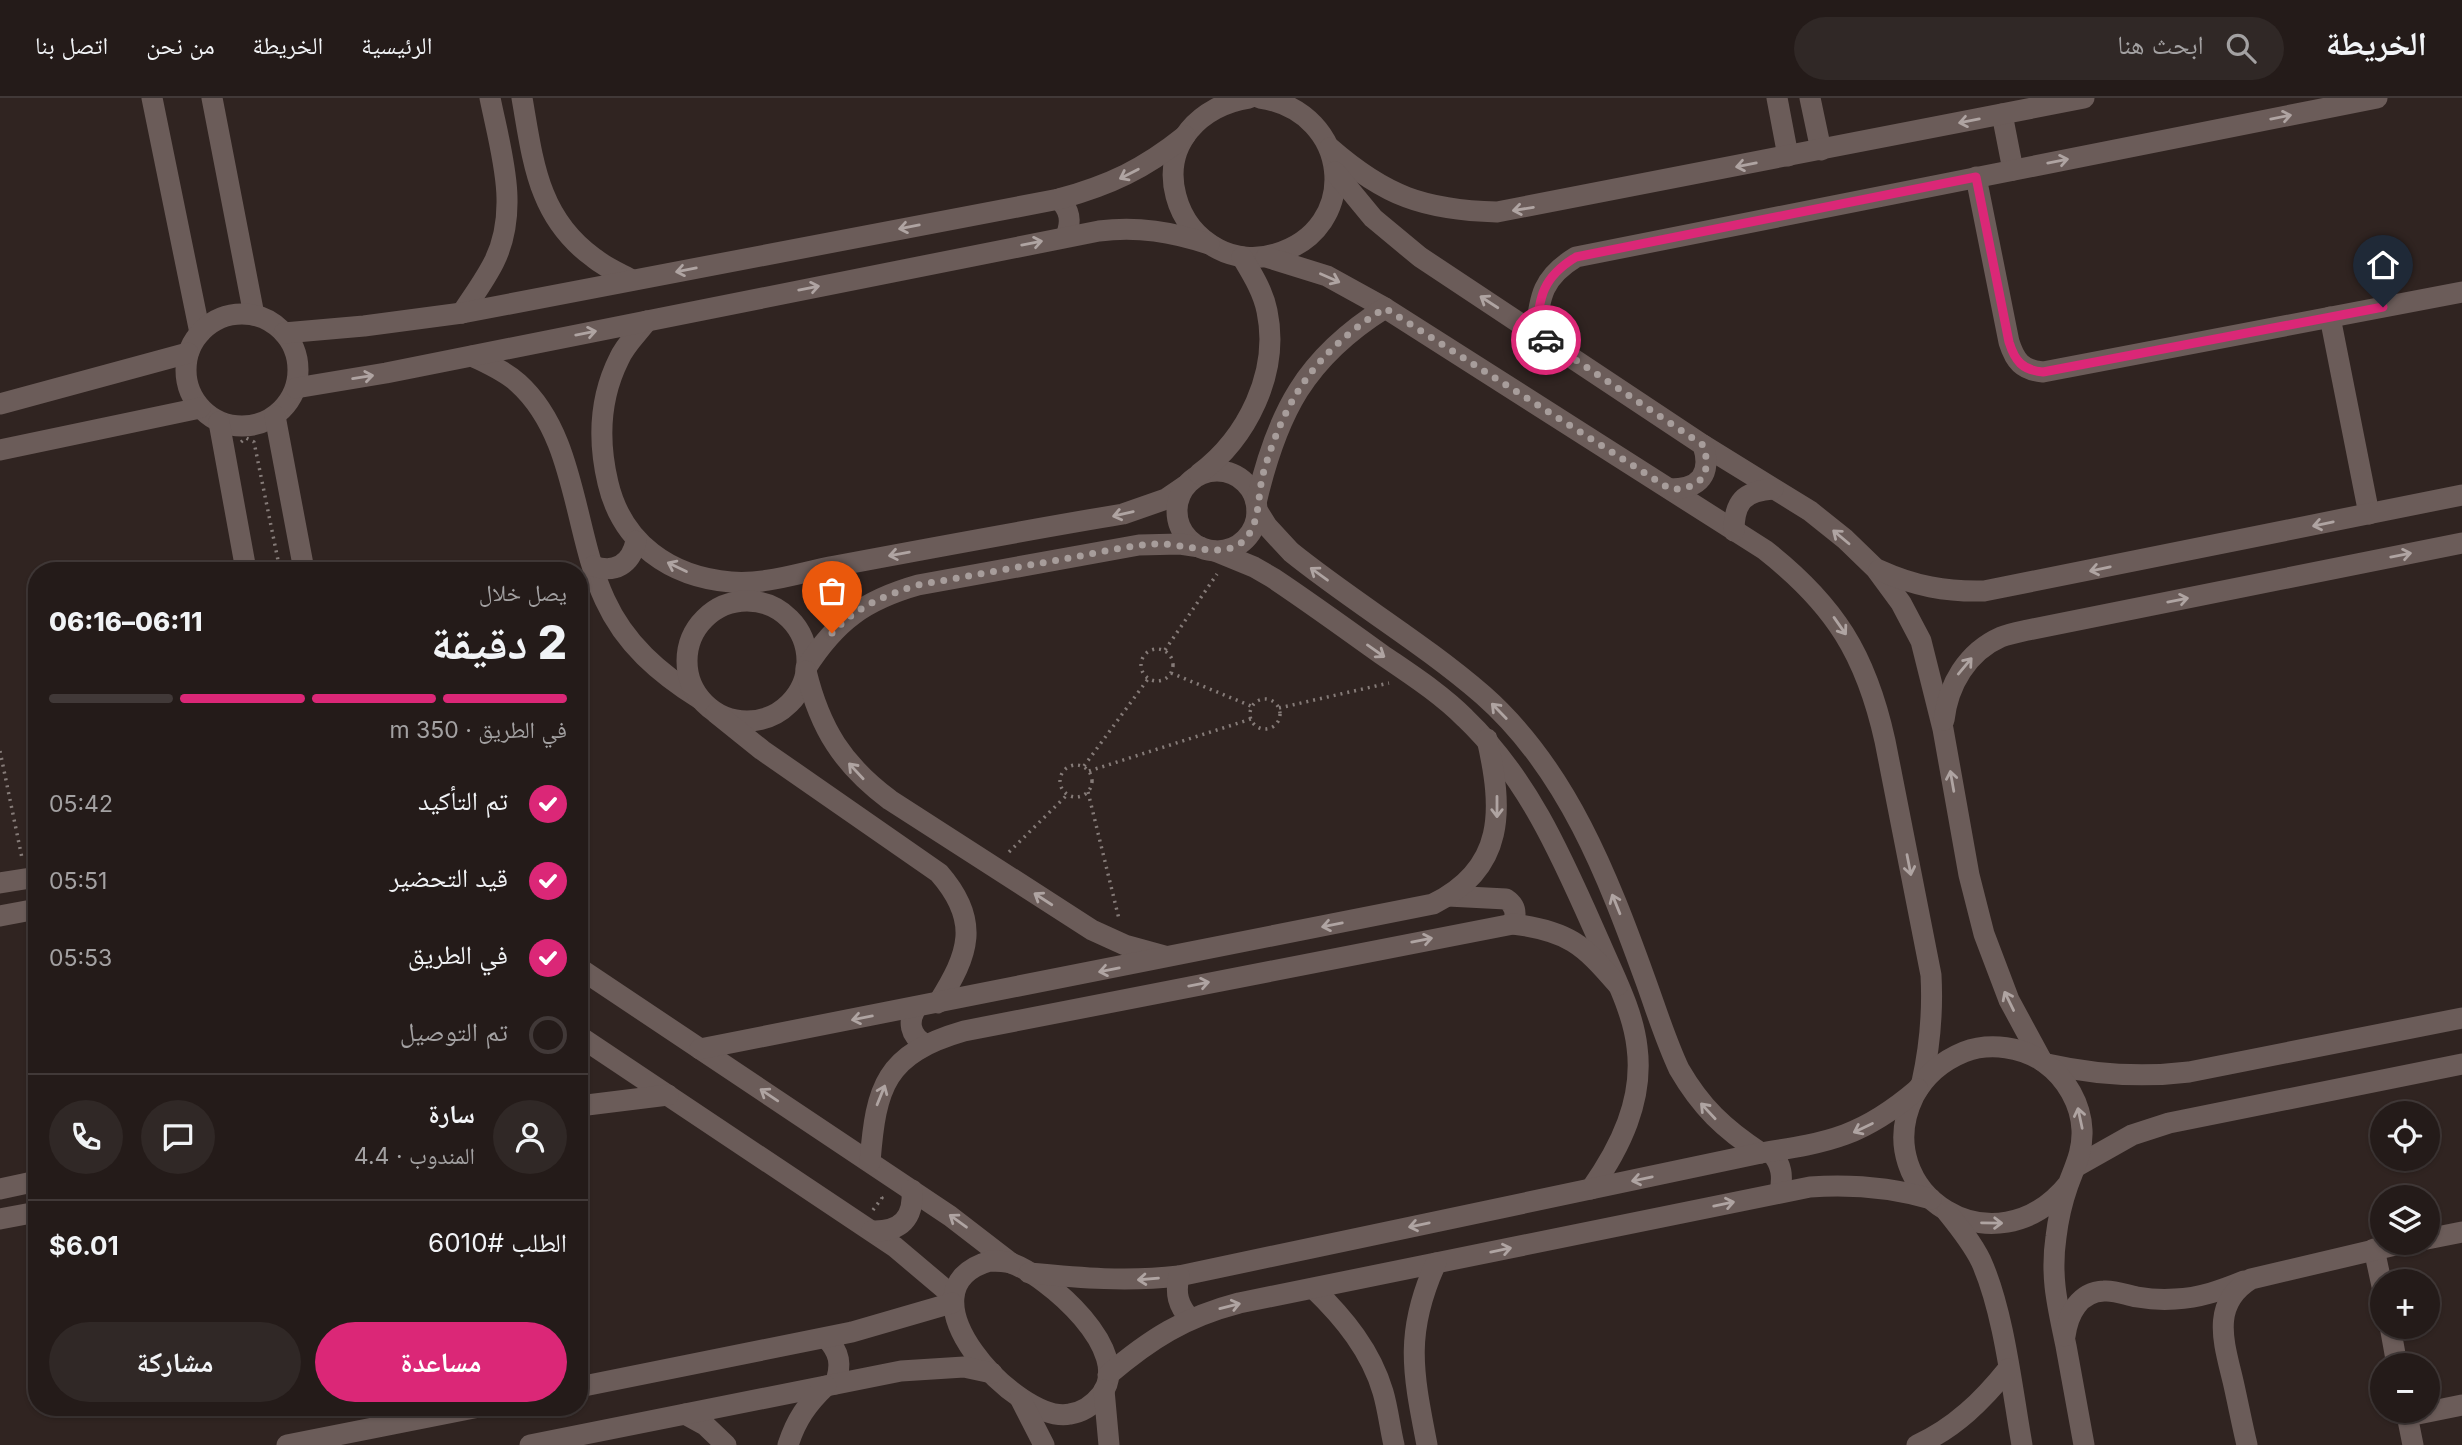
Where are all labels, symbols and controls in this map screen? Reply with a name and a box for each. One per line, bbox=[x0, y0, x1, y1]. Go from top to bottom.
search box bbox=[1794, 17, 2284, 80]
text: الخريطة bbox=[2326, 23, 2427, 63]
text: ابحث هنا bbox=[2117, 29, 2204, 60]
icon: search bbox=[2222, 29, 2260, 67]
text: اتصل بنا bbox=[35, 31, 108, 60]
text: من نحن bbox=[146, 31, 215, 60]
text: الخريطة bbox=[253, 31, 323, 60]
text: الرئيسية bbox=[361, 31, 432, 60]
one-way arrow bbox=[2269, 110, 2292, 123]
one-way arrow bbox=[1958, 114, 1981, 128]
one-way arrow bbox=[2046, 153, 2069, 167]
one-way arrow bbox=[1735, 159, 1758, 172]
one-way arrow bbox=[1120, 167, 1140, 181]
one-way arrow bbox=[1512, 202, 1535, 215]
one-way arrow bbox=[898, 221, 921, 235]
one-way arrow bbox=[1020, 235, 1043, 249]
pin bbox=[2353, 235, 2413, 307]
icon: home bbox=[2364, 246, 2402, 284]
one-way arrow bbox=[675, 264, 698, 277]
one-way arrow bbox=[1320, 273, 1341, 286]
one-way arrow bbox=[797, 281, 820, 294]
one-way arrow bbox=[1480, 295, 1499, 310]
courier bbox=[1511, 305, 1581, 375]
icon: car bbox=[1527, 321, 1565, 359]
one-way arrow bbox=[574, 326, 597, 339]
one-way arrow bbox=[351, 370, 374, 383]
one-way arrow bbox=[1112, 507, 1135, 521]
one-way arrow bbox=[2312, 517, 2335, 531]
one-way arrow bbox=[1833, 529, 1851, 545]
one-way arrow bbox=[888, 548, 911, 561]
one-way arrow bbox=[2389, 548, 2412, 562]
one-way arrow bbox=[667, 560, 688, 573]
pin bbox=[802, 561, 862, 633]
one-way arrow bbox=[2089, 563, 2112, 577]
one-way arrow bbox=[1310, 566, 1329, 581]
icon: bag bbox=[813, 572, 851, 610]
text: يصل خلال bbox=[479, 579, 567, 607]
one-way arrow bbox=[2166, 592, 2189, 606]
text: 06:11–06:16 bbox=[49, 606, 202, 637]
text: 2 دقيقة bbox=[431, 614, 567, 670]
one-way arrow bbox=[1832, 616, 1847, 635]
one-way arrow bbox=[1366, 643, 1385, 658]
one-way arrow bbox=[1957, 658, 1973, 676]
one-way arrow bbox=[1491, 703, 1508, 720]
text: في الطريق · 350 m bbox=[389, 716, 567, 744]
one-way arrow bbox=[847, 763, 864, 780]
one-way arrow bbox=[1945, 771, 1958, 793]
text: تم التأكيد bbox=[418, 785, 508, 816]
icon: check bbox=[529, 785, 567, 823]
text: 05:42 bbox=[49, 790, 113, 818]
one-way arrow bbox=[1490, 795, 1504, 818]
one-way arrow bbox=[1903, 853, 1917, 876]
text: قيد التحضير bbox=[390, 862, 508, 893]
icon: check bbox=[529, 862, 567, 900]
text: 05:51 bbox=[49, 867, 107, 895]
one-way arrow bbox=[1033, 892, 1053, 906]
one-way arrow bbox=[1609, 894, 1622, 916]
one-way arrow bbox=[1321, 919, 1344, 933]
one-way arrow bbox=[1410, 933, 1433, 947]
text: في الطريق bbox=[408, 939, 508, 970]
icon: check bbox=[529, 939, 567, 977]
text: 05:53 bbox=[49, 944, 112, 972]
one-way arrow bbox=[1098, 963, 1121, 977]
one-way arrow bbox=[1187, 977, 1210, 991]
one-way arrow bbox=[2002, 991, 2016, 1012]
one-way arrow bbox=[851, 1012, 874, 1025]
text: تم التوصيل bbox=[400, 1016, 508, 1047]
one-way arrow bbox=[875, 1085, 888, 1107]
one-way arrow bbox=[759, 1087, 779, 1101]
text: سارة bbox=[428, 1098, 475, 1129]
button: phone bbox=[49, 1100, 123, 1174]
button: chat bbox=[141, 1100, 215, 1174]
button: person bbox=[493, 1100, 567, 1174]
map controls bbox=[2370, 1101, 2440, 1423]
button: locate bbox=[2370, 1101, 2440, 1171]
one-way arrow bbox=[1700, 1103, 1717, 1120]
one-way arrow bbox=[2072, 1107, 2086, 1130]
one-way arrow bbox=[1853, 1121, 1874, 1135]
text: المندوب · 4.4 bbox=[354, 1142, 475, 1170]
one-way arrow bbox=[1631, 1172, 1654, 1186]
button: layers bbox=[2370, 1185, 2440, 1255]
one-way arrow bbox=[1712, 1197, 1735, 1211]
one-way arrow bbox=[949, 1214, 968, 1228]
one-way arrow bbox=[1980, 1217, 2003, 1230]
one-way arrow bbox=[1408, 1219, 1431, 1233]
text: الطلب #6010 bbox=[428, 1227, 567, 1258]
text: $6.01 bbox=[49, 1230, 119, 1261]
one-way arrow bbox=[1489, 1242, 1512, 1256]
button: + bbox=[2370, 1269, 2440, 1339]
one-way arrow bbox=[1137, 1273, 1160, 1286]
one-way arrow bbox=[1218, 1299, 1241, 1312]
button: مشاركة bbox=[49, 1322, 301, 1402]
button: مساعدة bbox=[315, 1322, 567, 1402]
button: − bbox=[2370, 1353, 2440, 1423]

